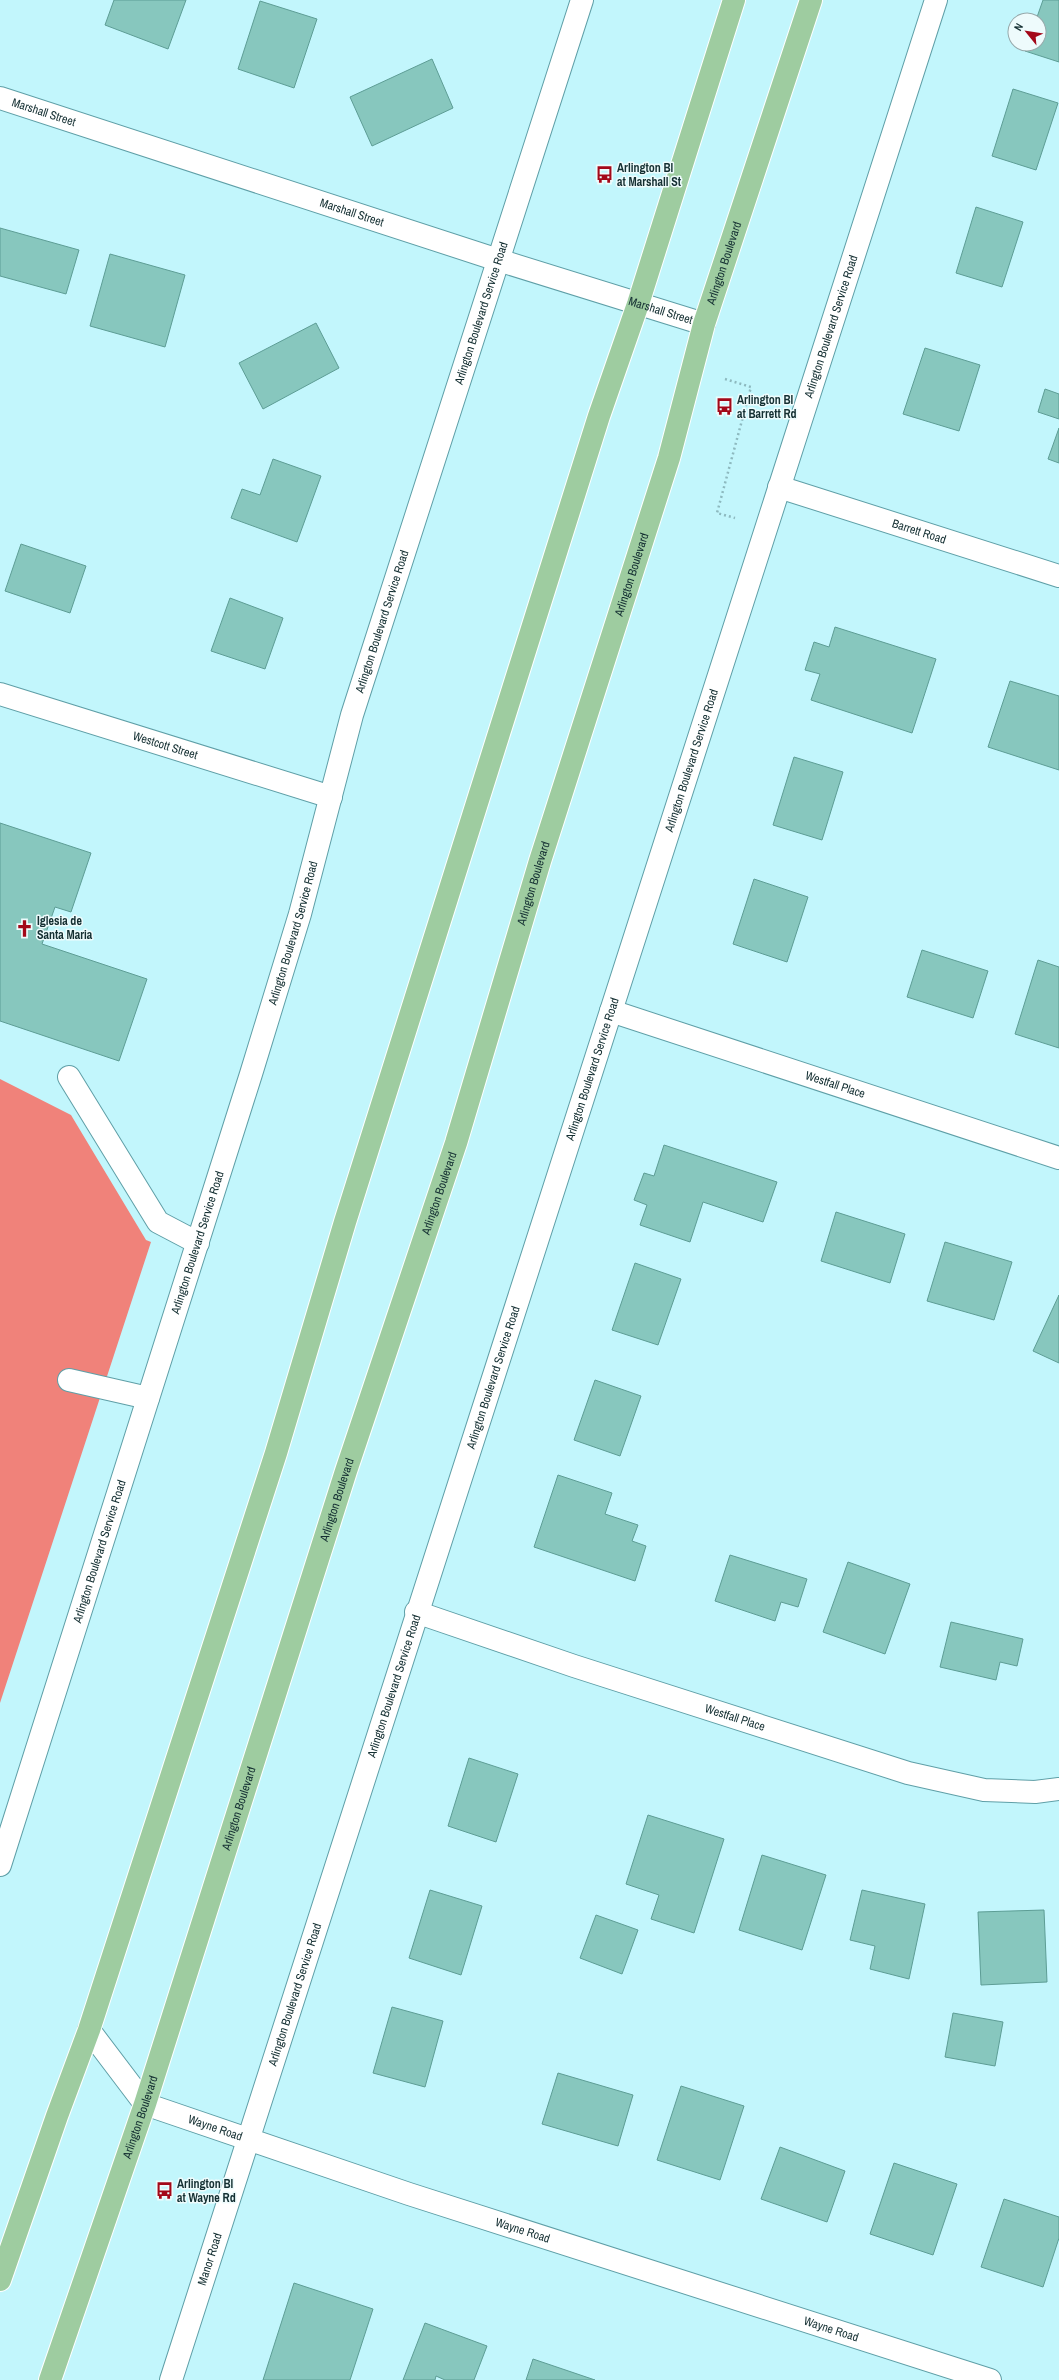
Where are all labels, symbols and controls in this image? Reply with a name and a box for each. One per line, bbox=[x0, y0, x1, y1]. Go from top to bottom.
north arrow bbox=[1007, 12, 1047, 52]
text: N bbox=[1011, 21, 1026, 33]
street label: Marshall Street bbox=[10, 94, 78, 130]
place label: Arlington Bl at Marshall St bbox=[617, 160, 682, 190]
bus stop icon: Arlington Bl at Marshall St bbox=[594, 165, 614, 185]
street label: Marshall Street bbox=[318, 195, 386, 230]
street label: Arlington Boulevard bbox=[703, 219, 745, 308]
street label: Arlington Boulevard Service Road bbox=[451, 240, 512, 388]
street label: Arlington Boulevard Service Road bbox=[800, 253, 861, 401]
street label: Marshall Street bbox=[627, 293, 695, 328]
place label: Arlington Bl at Barrett Rd bbox=[737, 392, 797, 422]
bus stop icon: Arlington Bl at Barrett Rd bbox=[714, 397, 734, 417]
street label: Barrett Road bbox=[890, 515, 948, 548]
street label: Arlington Boulevard bbox=[611, 531, 653, 619]
street label: Arlington Boulevard Service Road bbox=[351, 548, 412, 696]
street label: Arlington Boulevard Service Road bbox=[661, 687, 722, 835]
street label: Westcott Street bbox=[131, 728, 200, 763]
street label: Arlington Boulevard bbox=[513, 839, 554, 928]
street label: Arlington Boulevard Service Road bbox=[264, 859, 321, 1008]
place label: Iglesia de Santa Maria bbox=[37, 913, 93, 943]
church icon: Iglesia de Santa Maria bbox=[14, 918, 34, 938]
street label: Arlington Boulevard Service Road bbox=[562, 996, 623, 1143]
street label: Westfall Place bbox=[803, 1067, 867, 1102]
street label: Arlington Boulevard bbox=[417, 1150, 461, 1238]
street label: Arlington Boulevard Service Road bbox=[167, 1169, 228, 1317]
street label: Arlington Boulevard Service Road bbox=[462, 1304, 524, 1452]
street label: Arlington Boulevard bbox=[316, 1456, 358, 1544]
street label: Arlington Boulevard Service Road bbox=[69, 1478, 130, 1626]
street label: Arlington Boulevard Service Road bbox=[363, 1613, 425, 1760]
street label: Westfall Place bbox=[703, 1700, 767, 1735]
street label: Arlington Boulevard bbox=[218, 1765, 260, 1853]
street label: Arlington Boulevard Service Road bbox=[264, 1921, 325, 2069]
street label: Arlington Boulevard bbox=[118, 2074, 162, 2162]
street label: Wayne Road bbox=[186, 2111, 245, 2145]
place label: Arlington Bl at Wayne Rd bbox=[177, 2176, 236, 2206]
bus stop icon: Arlington Bl at Wayne Rd bbox=[154, 2181, 174, 2201]
street label: Wayne Road bbox=[493, 2214, 552, 2247]
street label: Manor Road bbox=[194, 2231, 226, 2287]
street label: Wayne Road bbox=[802, 2313, 861, 2345]

